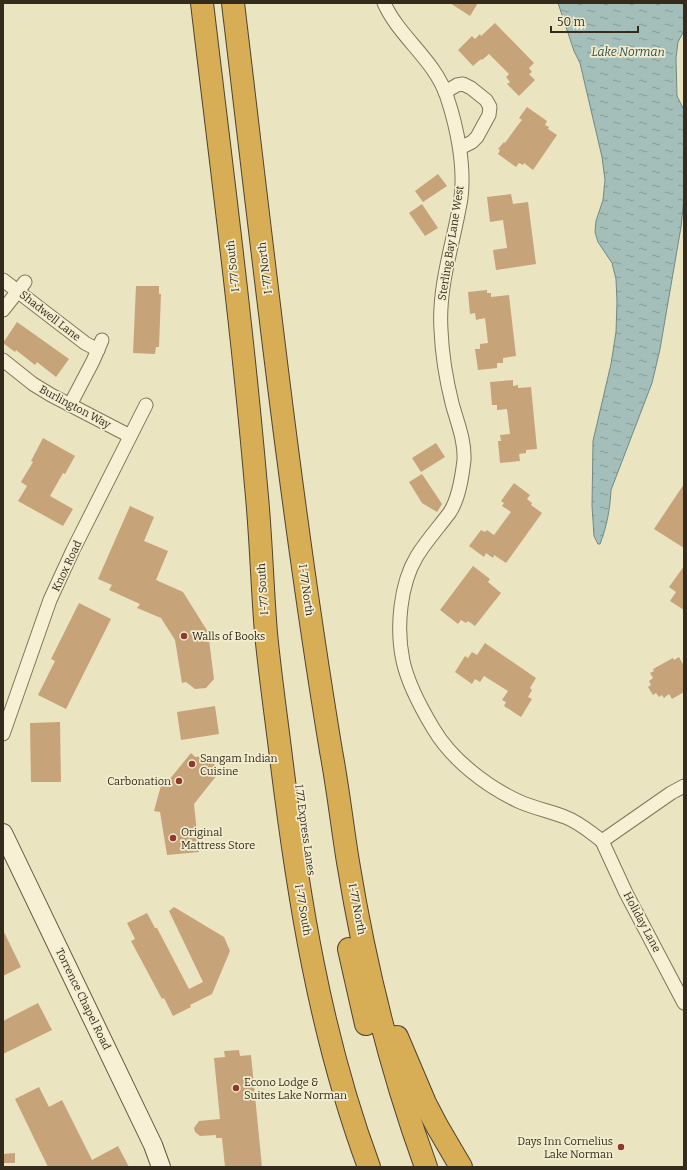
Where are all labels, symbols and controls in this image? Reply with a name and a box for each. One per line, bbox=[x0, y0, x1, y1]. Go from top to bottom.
scale bar bbox=[551, 8, 638, 34]
text: 50 m bbox=[557, 15, 586, 29]
water label: Lake Norman bbox=[591, 45, 665, 59]
street label: Sterling Bay Lane West bbox=[435, 185, 467, 301]
street label: I-77 South bbox=[224, 239, 242, 292]
street label: I-77 North bbox=[255, 241, 275, 295]
street label: Shadwell Lane bbox=[17, 288, 83, 344]
street label: Burlington Way bbox=[37, 383, 113, 431]
street label: Knox Road bbox=[50, 538, 85, 594]
street label: I-77 South bbox=[255, 563, 271, 615]
street label: I-77 North bbox=[296, 563, 316, 617]
place label: Walls of Books bbox=[192, 630, 265, 643]
marker: Walls of Books bbox=[179, 631, 189, 641]
place label: Sangam Indian Cuisine bbox=[200, 752, 278, 778]
marker: Sangam Indian Cuisine bbox=[187, 759, 197, 769]
place label: Carbonation bbox=[107, 775, 171, 788]
marker: Carbonation bbox=[174, 776, 184, 786]
street label: I 77 Express Lanes bbox=[292, 784, 318, 876]
place label: Original Mattress Store bbox=[181, 826, 255, 852]
marker: Original Mattress Store bbox=[168, 833, 178, 843]
street label: I-77 North bbox=[346, 882, 368, 936]
street label: I-77 South bbox=[292, 883, 314, 937]
street label: Holiday Lane bbox=[621, 890, 663, 954]
street label: Torrence Chapel Road bbox=[53, 946, 114, 1052]
place label: Econo Lodge & Suites Lake Norman bbox=[244, 1076, 347, 1102]
marker: Econo Lodge & Suites Lake Norman bbox=[231, 1083, 241, 1093]
place label: Days Inn Cornelius Lake Norman bbox=[517, 1135, 613, 1161]
marker: Days Inn Cornelius Lake Norman bbox=[616, 1142, 626, 1152]

